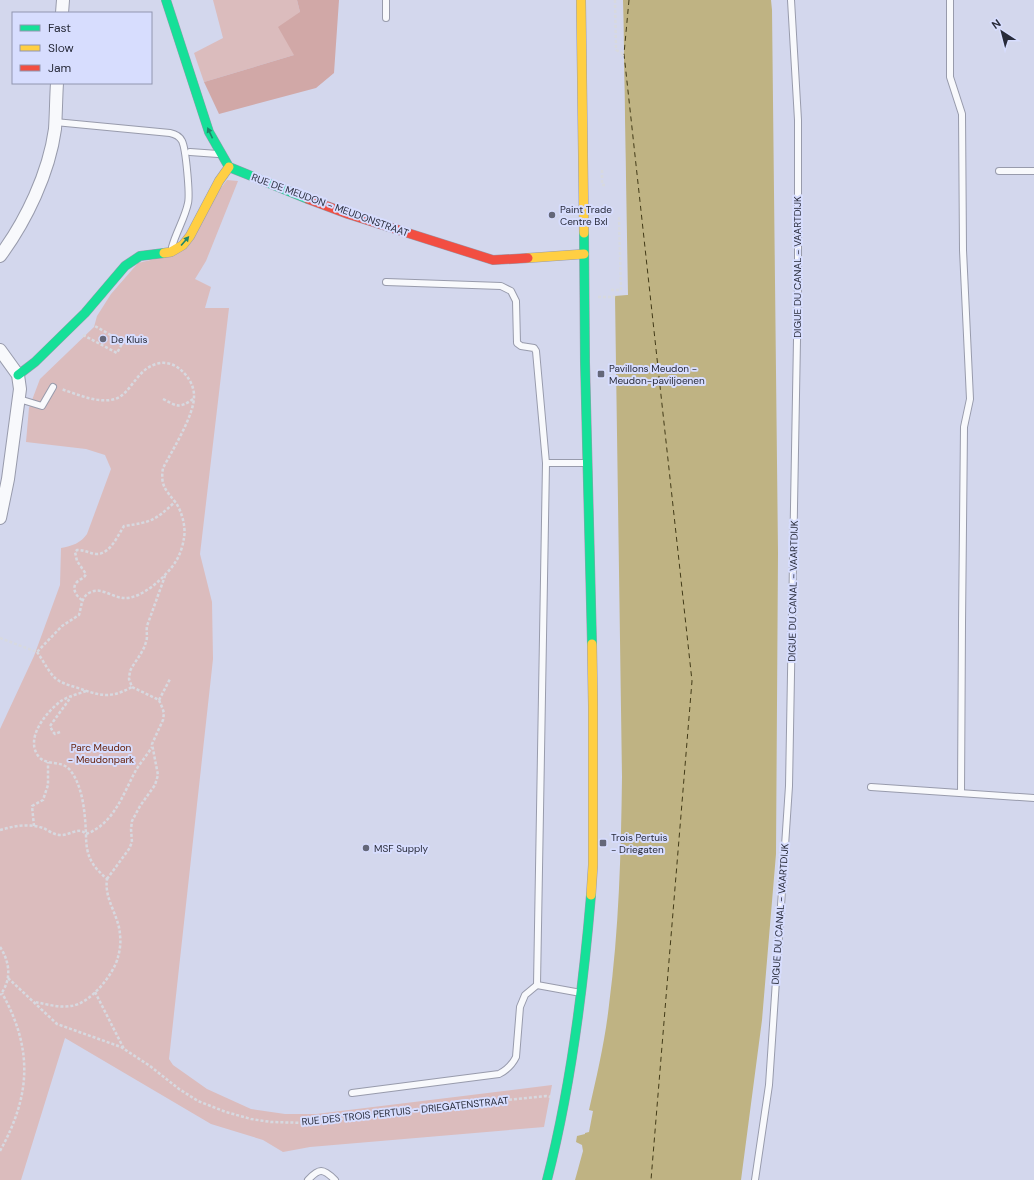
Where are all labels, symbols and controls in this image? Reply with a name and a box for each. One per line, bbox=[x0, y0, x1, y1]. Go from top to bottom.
legend bbox=[12, 12, 152, 84]
north arrow bbox=[982, 12, 1022, 52]
text: N bbox=[989, 16, 1003, 32]
text: Fast bbox=[48, 20, 71, 36]
text: Slow bbox=[48, 40, 74, 56]
text: Jam bbox=[48, 60, 71, 76]
one-way arrow bbox=[207, 127, 213, 138]
street label: RUE DE MEUDON - MEUDONSTRAAT bbox=[250, 170, 411, 240]
street label: DIGUE DU CANAL - VAARTDIJK bbox=[791, 196, 804, 338]
place label: Paint Trade Centre Bxl bbox=[560, 203, 612, 228]
marker: Paint Trade Centre Bxl bbox=[547, 210, 557, 220]
one-way arrow bbox=[181, 236, 190, 247]
place label: De Kluis bbox=[111, 333, 147, 346]
marker: De Kluis bbox=[98, 334, 108, 344]
place label: Pavillons Meudon - Meudon-paviljoenen bbox=[609, 362, 705, 387]
marker: Pavillons Meudon - Meudon-paviljoenen bbox=[596, 369, 606, 379]
street label: DIGUE DU CANAL - VAARTDIJK bbox=[785, 520, 801, 662]
park label: Parc Meudon - Meudonpark bbox=[68, 741, 134, 766]
place label: Trois Pertuis - Driegaten bbox=[611, 831, 668, 856]
marker: Trois Pertuis - Driegaten bbox=[598, 838, 608, 848]
place label: MSF Supply bbox=[374, 842, 428, 855]
marker: MSF Supply bbox=[361, 843, 371, 853]
street label: DIGUE DU CANAL - VAARTDIJK bbox=[769, 843, 791, 985]
street label: RUE DES TROIS PERTUIS - DRIEGATENSTRAAT bbox=[301, 1094, 509, 1128]

